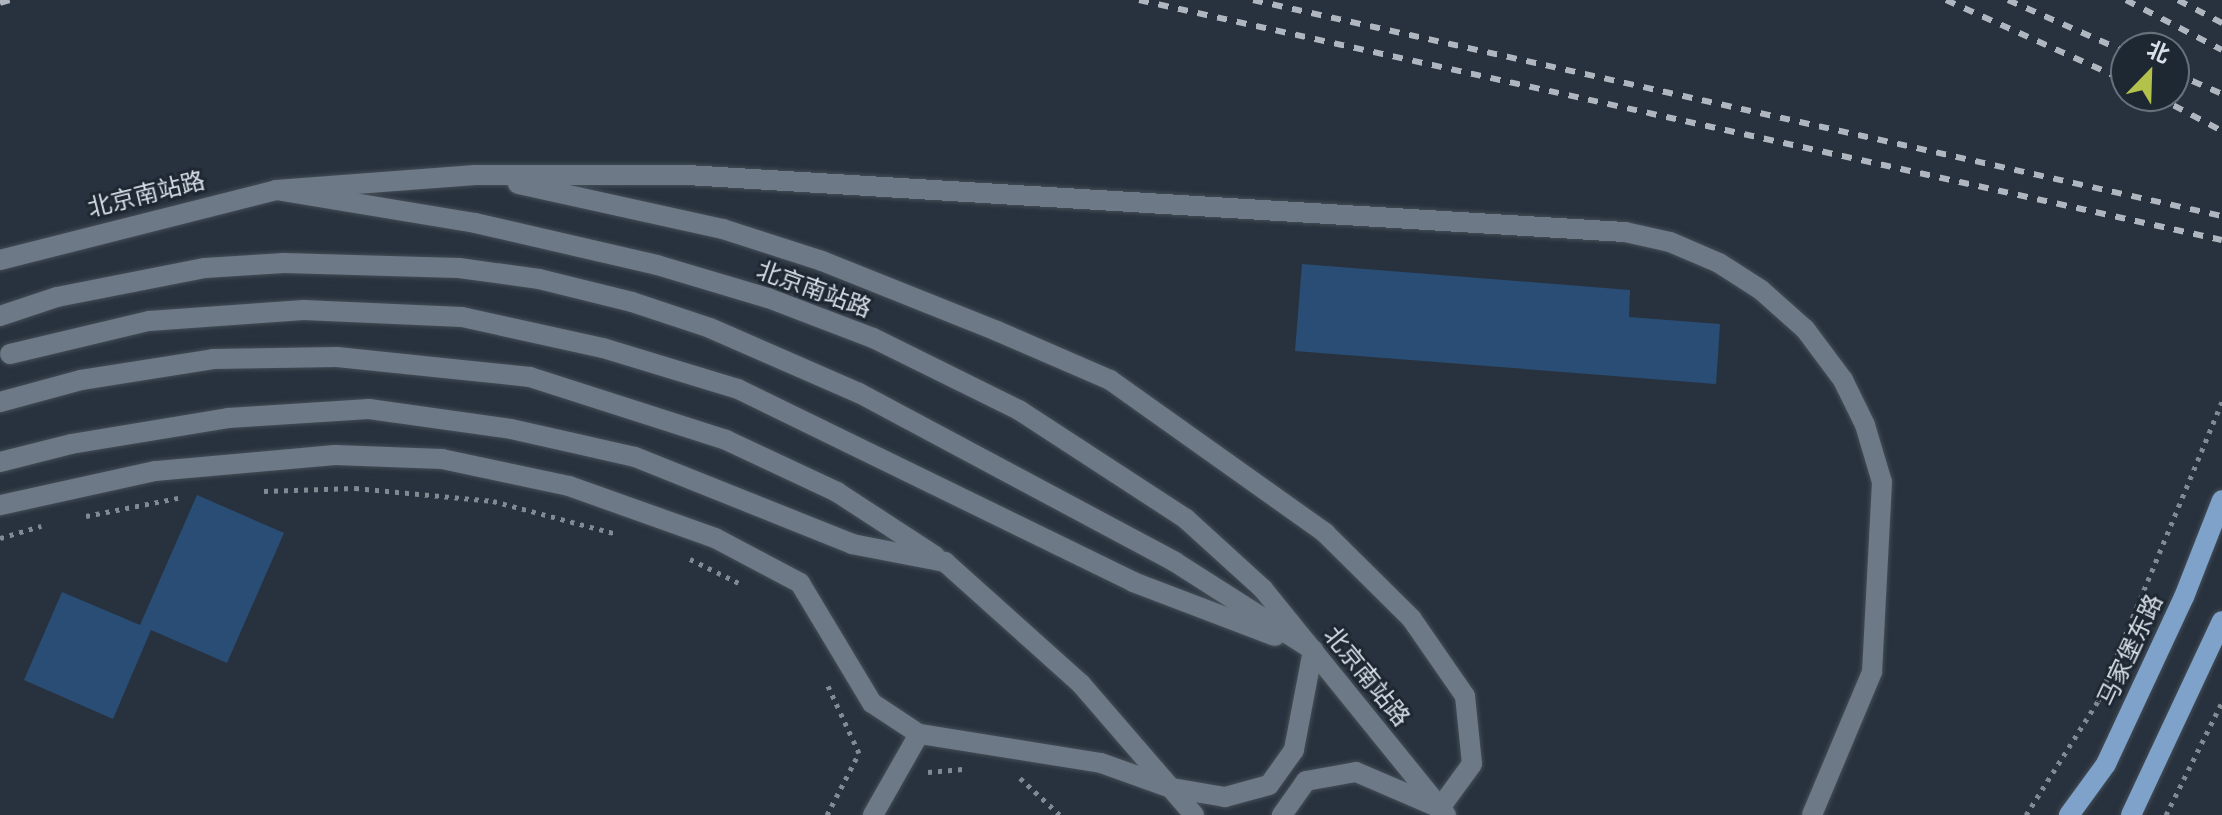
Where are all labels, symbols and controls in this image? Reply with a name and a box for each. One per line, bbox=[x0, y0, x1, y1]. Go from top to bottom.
north arrow bbox=[2110, 32, 2190, 112]
text: 北 bbox=[2143, 35, 2174, 69]
street label: 北京南站路 bbox=[84, 166, 208, 222]
street label: 北京南站路 bbox=[753, 255, 875, 323]
street label: 马家堡东路 bbox=[2092, 590, 2168, 710]
street label: 北京南站路 bbox=[1318, 620, 1416, 732]

